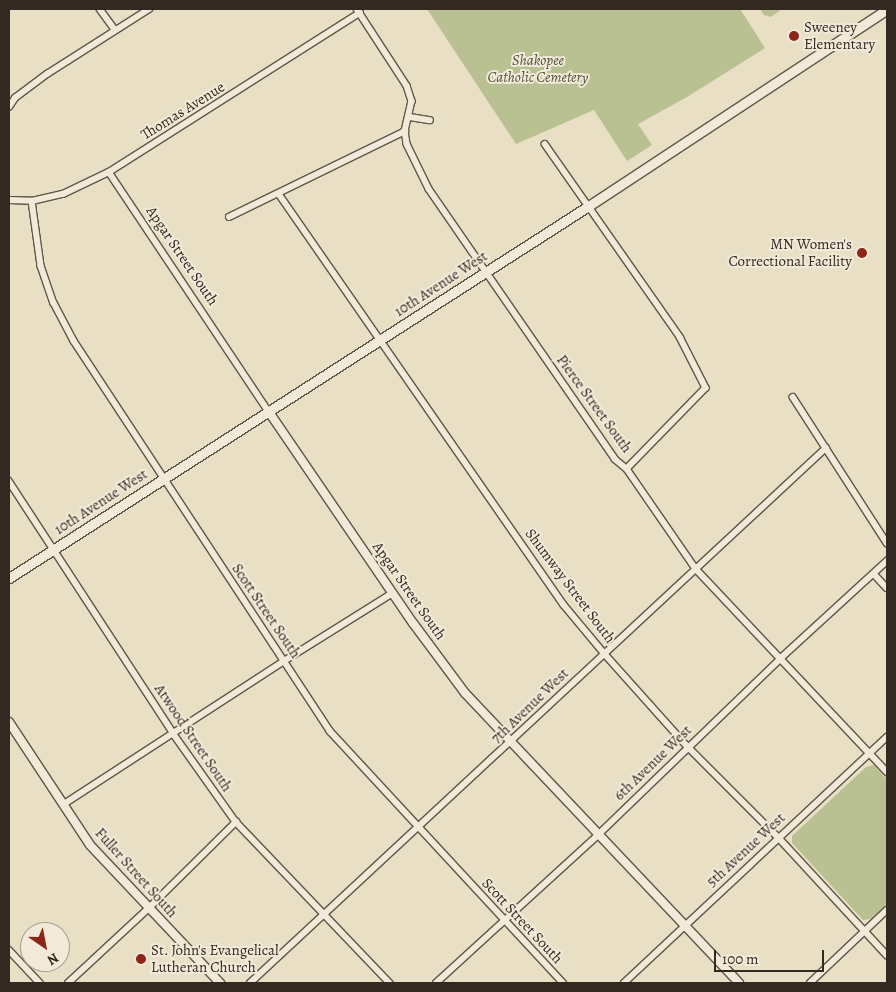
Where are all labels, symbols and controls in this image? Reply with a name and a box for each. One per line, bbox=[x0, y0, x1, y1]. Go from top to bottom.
place label: Sweeney Elementary bbox=[804, 18, 875, 53]
marker: Sweeney Elementary bbox=[788, 30, 800, 42]
park label: Shakopee Catholic Cemetery bbox=[488, 51, 588, 86]
street label: Thomas Avenue bbox=[138, 78, 228, 144]
street label: Apgar Street South bbox=[142, 203, 222, 309]
place label: MN Women's Correctional Facility bbox=[728, 235, 852, 270]
street label: 10th Avenue West bbox=[391, 247, 491, 321]
marker: MN Women's Correctional Facility bbox=[856, 247, 868, 259]
street label: Pierce Street South bbox=[552, 352, 636, 456]
street label: 10th Avenue West bbox=[51, 465, 151, 539]
street label: Shumway Street South bbox=[521, 525, 619, 647]
street label: Apgar Street South bbox=[369, 539, 449, 643]
street label: Scott Street South bbox=[228, 560, 304, 662]
street label: 7th Avenue West bbox=[488, 665, 572, 747]
street label: Atwood Street South bbox=[150, 681, 236, 795]
street label: 6th Avenue West bbox=[610, 721, 696, 805]
street label: 5th Avenue West bbox=[703, 809, 789, 891]
street label: Fuller Street South bbox=[91, 824, 181, 922]
street label: Scott Street South bbox=[478, 875, 566, 967]
north arrow bbox=[20, 922, 70, 972]
scale bar bbox=[716, 940, 826, 972]
place label: St. John's Evangelical Lutheran Church bbox=[151, 941, 279, 976]
text: N bbox=[43, 948, 62, 970]
text: 100 m bbox=[722, 949, 759, 969]
marker: St. John's Evangelical Lutheran Church bbox=[135, 953, 147, 965]

